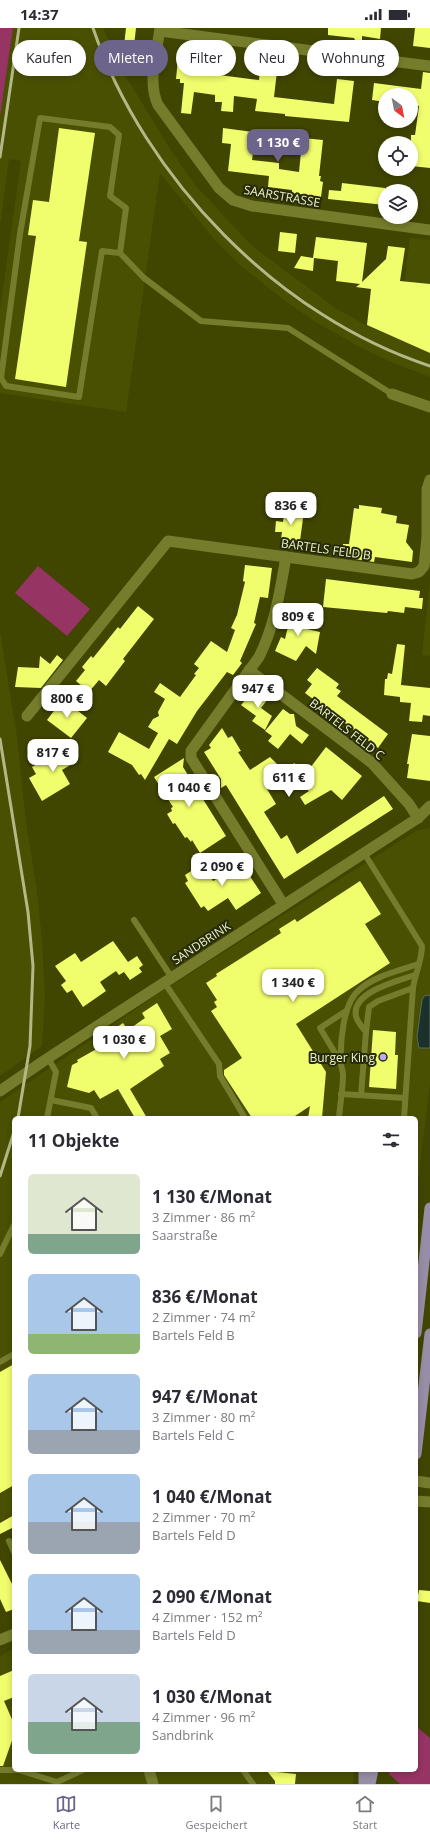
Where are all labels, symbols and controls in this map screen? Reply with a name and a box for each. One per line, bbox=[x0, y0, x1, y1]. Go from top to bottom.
text: 14:37 bbox=[20, 4, 59, 24]
chip: Kaufen bbox=[12, 40, 86, 76]
chip: Mieten bbox=[94, 40, 168, 76]
chip: Filter bbox=[176, 40, 236, 76]
chip: Neu bbox=[244, 40, 299, 76]
chip: Wohnung bbox=[307, 40, 399, 76]
north arrow bbox=[378, 88, 418, 128]
map controls bbox=[378, 88, 418, 224]
pin: 1 130 € bbox=[241, 129, 315, 163]
text: 1 130 € bbox=[256, 133, 300, 151]
button: locate bbox=[378, 136, 418, 176]
street label: SAARSTRASSE bbox=[243, 181, 321, 211]
button: layers bbox=[378, 184, 418, 224]
pin: 836 € bbox=[263, 492, 319, 526]
text: 836 € bbox=[274, 496, 308, 514]
street label: BARTELS FELD B bbox=[280, 534, 372, 564]
pin: 809 € bbox=[270, 603, 326, 637]
text: 809 € bbox=[281, 607, 315, 625]
pin: 947 € bbox=[230, 675, 286, 709]
text: 947 € bbox=[241, 679, 275, 697]
pin: 800 € bbox=[39, 685, 95, 719]
text: 800 € bbox=[50, 689, 84, 707]
street label: BARTELS FELD C bbox=[306, 694, 388, 764]
pin: 817 € bbox=[25, 739, 81, 773]
text: 817 € bbox=[36, 743, 70, 761]
pin: 611 € bbox=[261, 764, 317, 798]
text: 611 € bbox=[272, 768, 306, 786]
pin: 1 040 € bbox=[152, 774, 226, 808]
text: 1 040 € bbox=[167, 778, 211, 796]
pin: 2 090 € bbox=[185, 853, 259, 887]
text: 2 090 € bbox=[200, 857, 244, 875]
street label: SANDBRINK bbox=[168, 917, 234, 968]
pin: 1 340 € bbox=[256, 969, 330, 1003]
text: 1 340 € bbox=[271, 973, 315, 991]
pin: 1 030 € bbox=[87, 1026, 161, 1060]
text: 1 030 € bbox=[102, 1030, 146, 1048]
place label: Burger King bbox=[309, 1049, 375, 1066]
marker: Burger King bbox=[378, 1052, 388, 1062]
text: 11 Objekte bbox=[28, 1129, 119, 1152]
icon: filters bbox=[380, 1129, 402, 1151]
text: 1 130 €/Monat bbox=[152, 1185, 272, 1208]
icon: home bbox=[60, 1190, 108, 1238]
text: 3 Zimmer · 86 m² bbox=[152, 1208, 255, 1226]
text: Saarstraße bbox=[152, 1226, 218, 1244]
text: 836 €/Monat bbox=[152, 1285, 258, 1308]
icon: home bbox=[60, 1290, 108, 1338]
text: 2 Zimmer · 74 m² bbox=[152, 1308, 255, 1326]
text: Bartels Feld B bbox=[152, 1326, 235, 1344]
text: 947 €/Monat bbox=[152, 1385, 258, 1408]
icon: home bbox=[60, 1390, 108, 1438]
text: 3 Zimmer · 80 m² bbox=[152, 1408, 255, 1426]
text: Bartels Feld C bbox=[152, 1426, 235, 1444]
text: 1 040 €/Monat bbox=[152, 1485, 272, 1508]
icon: home bbox=[60, 1490, 108, 1538]
text: 2 Zimmer · 70 m² bbox=[152, 1508, 255, 1526]
text: Bartels Feld D bbox=[152, 1526, 236, 1544]
text: 2 090 €/Monat bbox=[152, 1585, 272, 1608]
icon: home bbox=[60, 1590, 108, 1638]
text: 4 Zimmer · 152 m² bbox=[152, 1608, 263, 1626]
text: Bartels Feld D bbox=[152, 1626, 236, 1644]
text: 1 030 €/Monat bbox=[152, 1685, 272, 1708]
icon: home bbox=[60, 1690, 108, 1738]
text: 4 Zimmer · 96 m² bbox=[152, 1708, 255, 1726]
text: Sandbrink bbox=[152, 1726, 214, 1744]
tab: Karte bbox=[53, 1793, 80, 1832]
tab: Gespeichert bbox=[186, 1793, 247, 1832]
tab: Start bbox=[353, 1793, 377, 1832]

